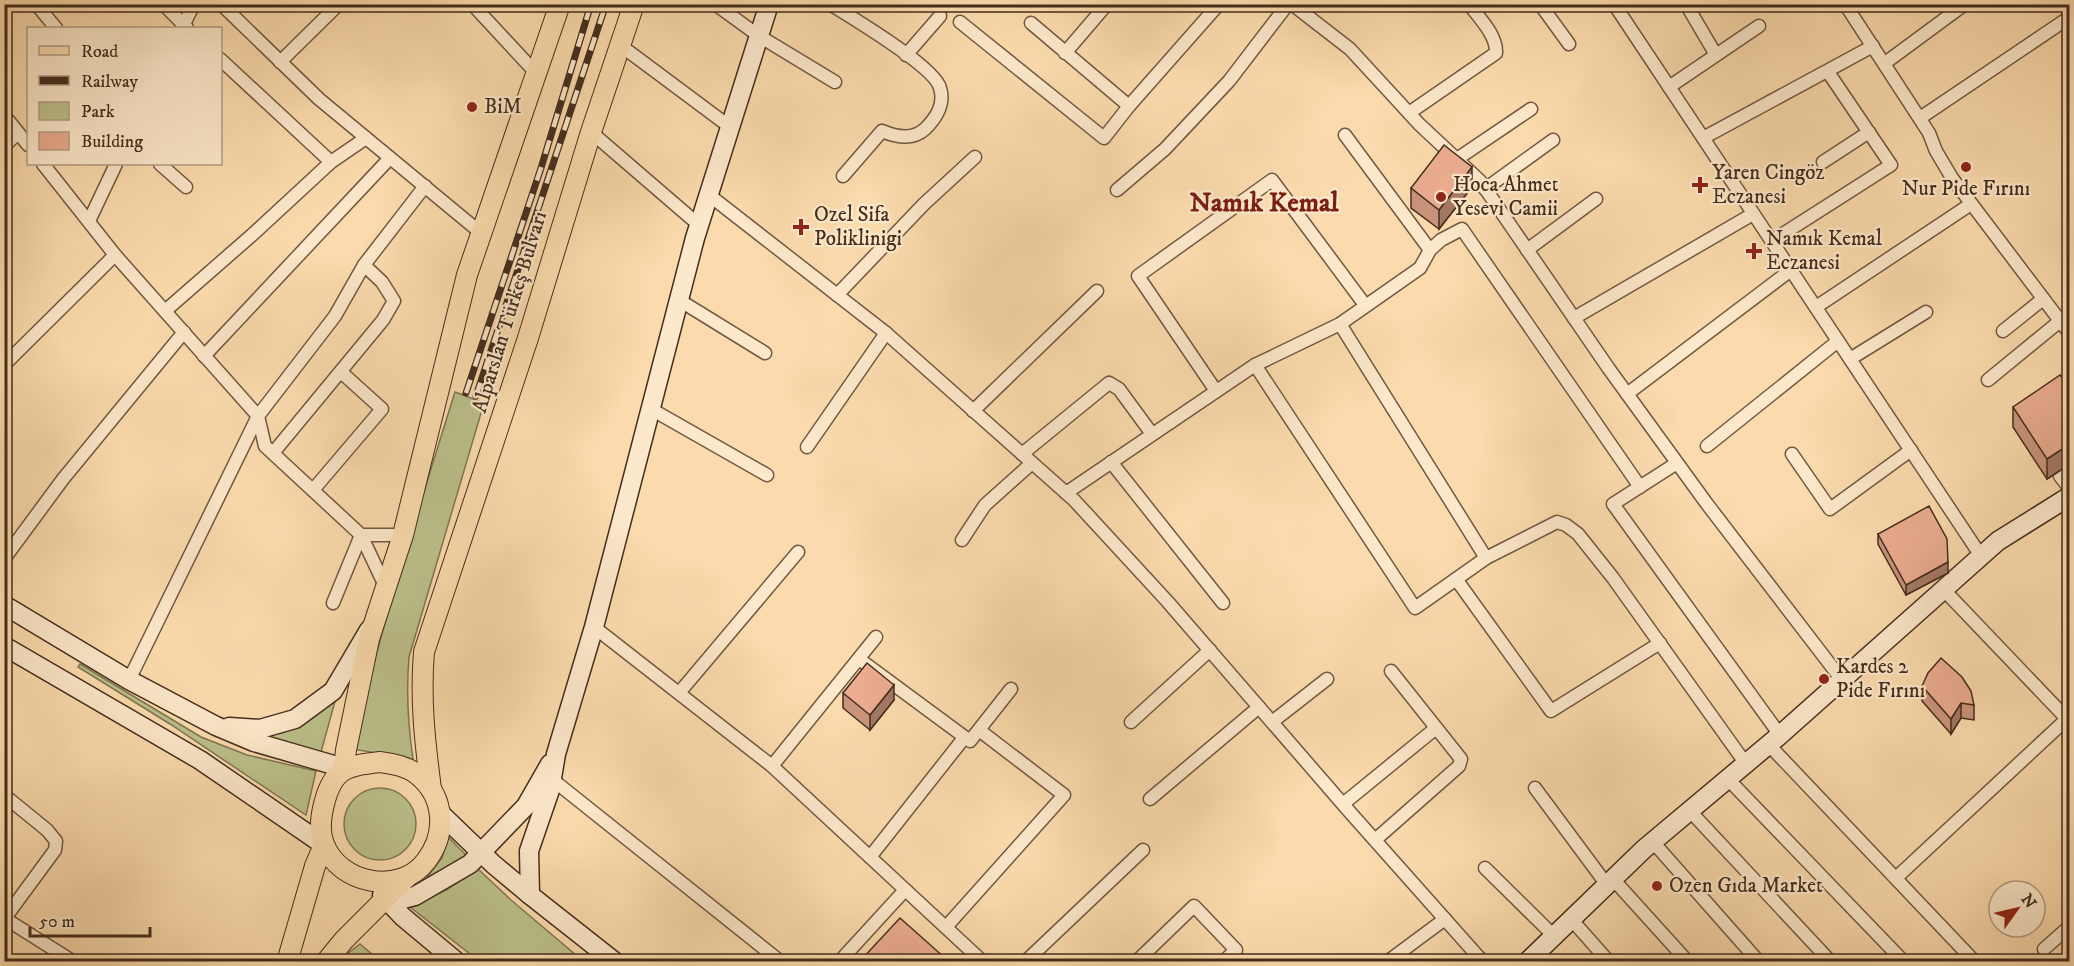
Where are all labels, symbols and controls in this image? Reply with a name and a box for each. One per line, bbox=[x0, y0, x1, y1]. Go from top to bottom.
legend bbox=[27, 27, 222, 165]
text: Road bbox=[81, 41, 118, 63]
text: Railway bbox=[81, 71, 139, 93]
place label: BiM bbox=[484, 94, 522, 120]
marker: BiM bbox=[465, 100, 479, 114]
text: Park bbox=[81, 101, 115, 123]
text: Building bbox=[81, 131, 143, 153]
place label: Yaren Cingöz Eczanesi bbox=[1712, 160, 1825, 210]
marker: Nur Pide Fırını bbox=[1959, 160, 1973, 174]
place label: Hoca Ahmet Yesevi Camii bbox=[1453, 172, 1559, 222]
place label: Nur Pide Fırını bbox=[1902, 176, 2030, 202]
marker: Yaren Cingöz Eczanesi bbox=[1693, 178, 1707, 192]
district label: Namık Kemal bbox=[1189, 186, 1339, 220]
marker: Hoca Ahmet Yesevi Camii bbox=[1434, 190, 1448, 204]
place label: Ozel Sifa Poliklinigi bbox=[814, 202, 902, 252]
street label: Alparslan Türkeş Bulvarı bbox=[467, 208, 553, 416]
marker: Ozel Sifa Poliklinigi bbox=[792, 218, 810, 236]
place label: Namık Kemal Eczanesi bbox=[1766, 226, 1883, 276]
marker: Namık Kemal Eczanesi bbox=[1747, 244, 1761, 258]
place label: Kardes 2 Pide Fırını bbox=[1836, 654, 1925, 704]
marker: Kardes 2 Pide Fırını bbox=[1817, 672, 1831, 686]
place label: Ozen Gıda Market bbox=[1669, 873, 1823, 899]
marker: Ozen Gıda Market bbox=[1650, 879, 1664, 893]
north arrow bbox=[1987, 879, 2047, 939]
text: N bbox=[2017, 890, 2041, 912]
scale bar bbox=[30, 900, 150, 938]
text: 50 m bbox=[39, 911, 75, 933]

